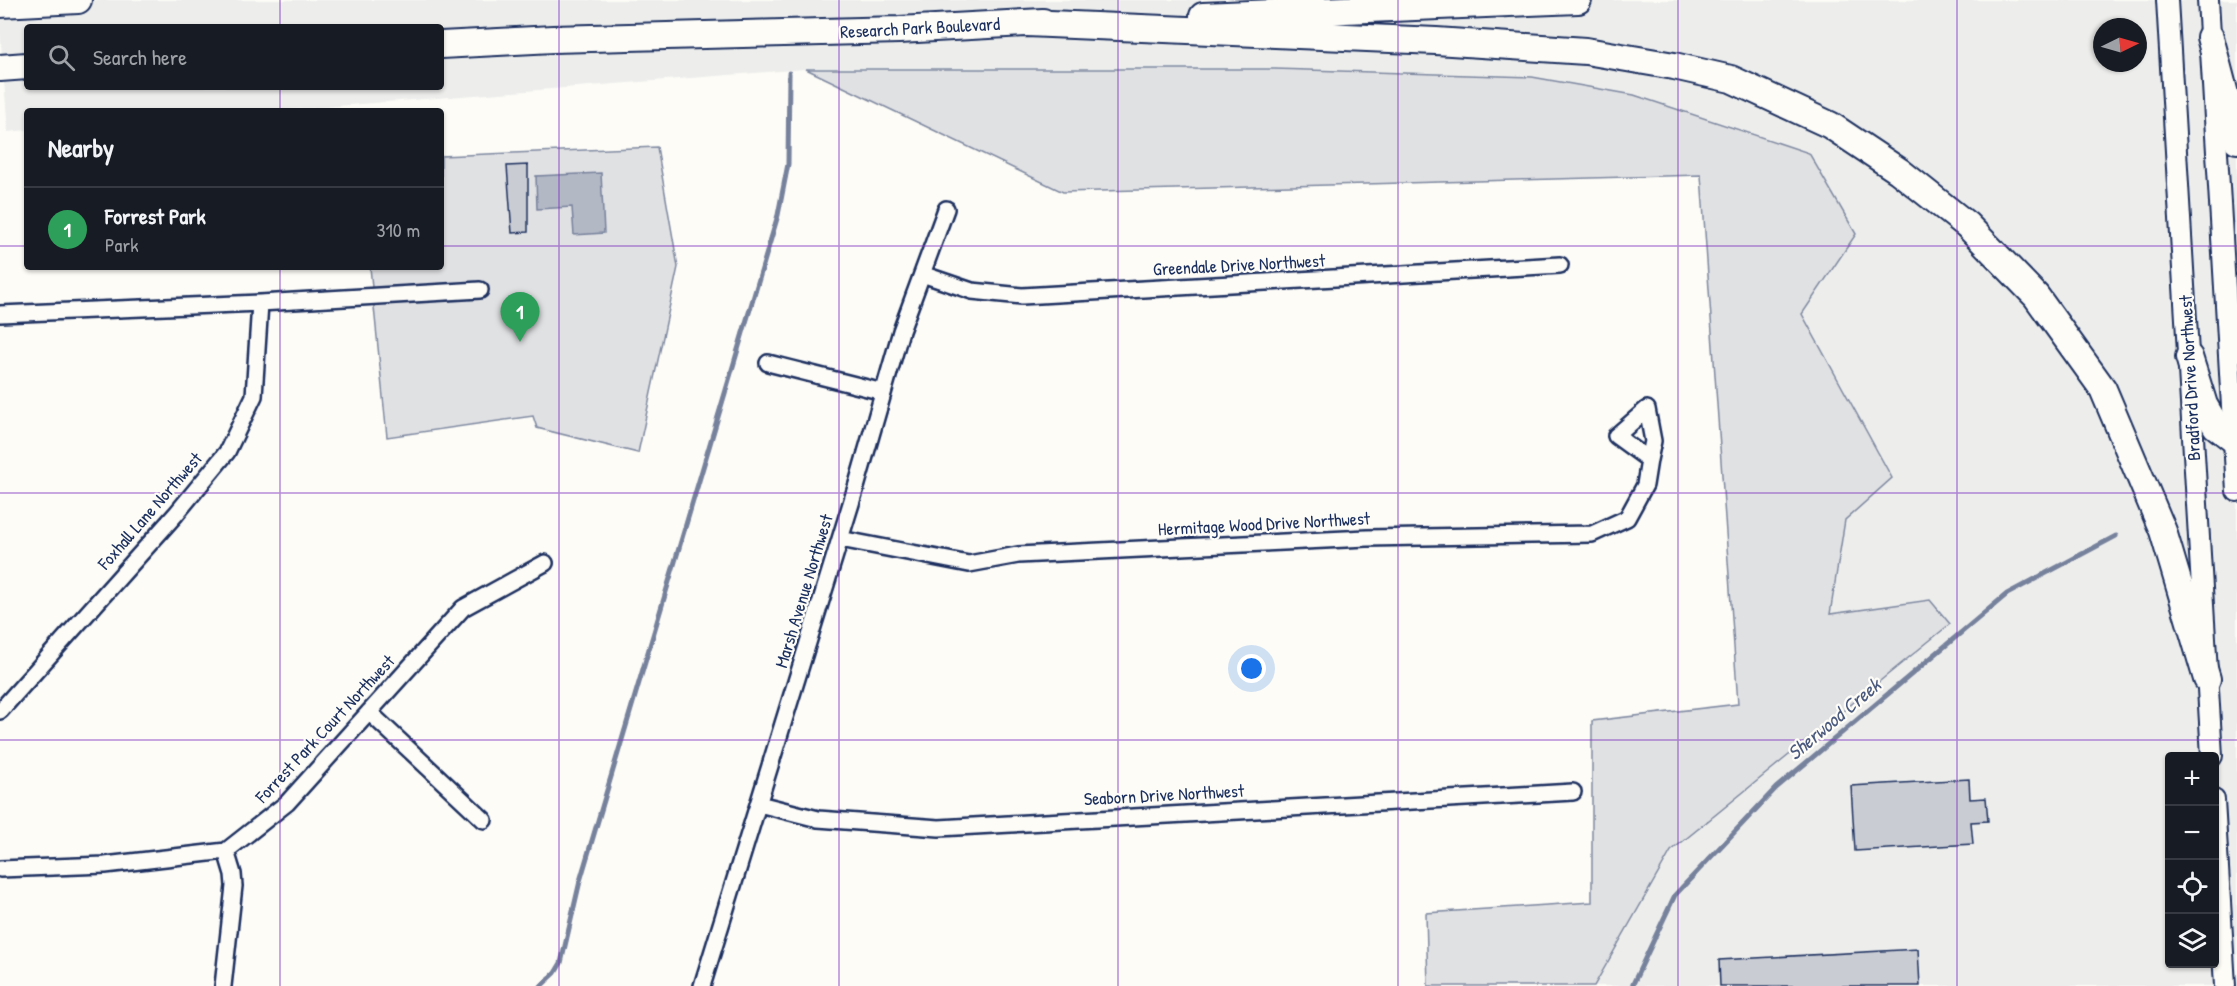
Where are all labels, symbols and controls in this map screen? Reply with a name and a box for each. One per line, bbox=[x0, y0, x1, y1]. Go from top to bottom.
street label: Research Park Boulevard bbox=[839, 11, 1001, 44]
north arrow bbox=[2093, 18, 2147, 72]
search box bbox=[24, 24, 444, 90]
icon: search bbox=[45, 41, 78, 74]
text: Search here bbox=[93, 42, 187, 72]
text: Nearby bbox=[48, 130, 114, 165]
text: Forrest Park bbox=[105, 201, 206, 231]
text: 1 bbox=[64, 216, 71, 243]
text: 310 m bbox=[377, 216, 420, 243]
text: Park bbox=[105, 231, 138, 258]
street label: Greendale Drive Northwest bbox=[1152, 247, 1326, 281]
pin: 1 bbox=[500, 292, 540, 342]
street label: Bradford Drive Northwest bbox=[2173, 294, 2206, 462]
street label: Foxhall Lane Northwest bbox=[91, 446, 208, 575]
street label: Hermitage Wood Drive Northwest bbox=[1157, 505, 1371, 542]
street label: Marsh Avenue Northwest bbox=[768, 510, 839, 671]
street label: Forrest Park Court Northwest bbox=[249, 649, 401, 809]
your location bbox=[1237, 654, 1266, 683]
water label: Sherwood Creek bbox=[1781, 671, 1887, 766]
map controls bbox=[2165, 752, 2219, 968]
button: + bbox=[2165, 752, 2219, 806]
street label: Seaborn Drive Northwest bbox=[1083, 778, 1246, 811]
button: − bbox=[2165, 806, 2219, 860]
button: locate bbox=[2165, 860, 2219, 914]
button: layers bbox=[2165, 914, 2219, 968]

